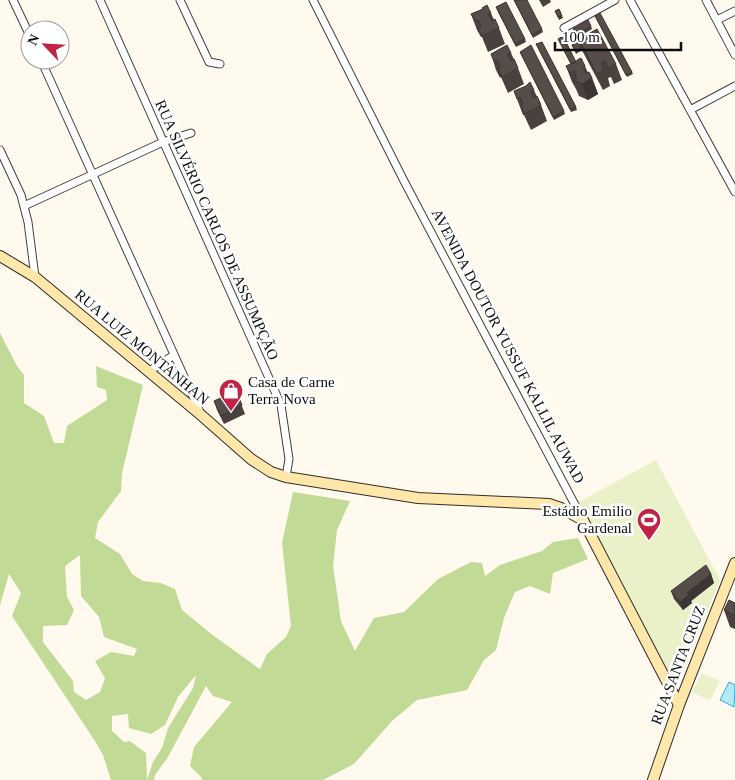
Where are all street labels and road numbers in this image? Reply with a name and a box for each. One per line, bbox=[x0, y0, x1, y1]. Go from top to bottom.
street label: RUA SILVÉRIO CARLOS DE ASSUMPÇÃO bbox=[152, 98, 282, 363]
street label: AVENIDA DOUTOR YUSSUF KALLIL AUWAD bbox=[429, 206, 588, 486]
street label: RUA LUIZ MONTANHAN bbox=[72, 286, 212, 408]
street label: RUA SANTA CRUZ bbox=[648, 603, 708, 727]

